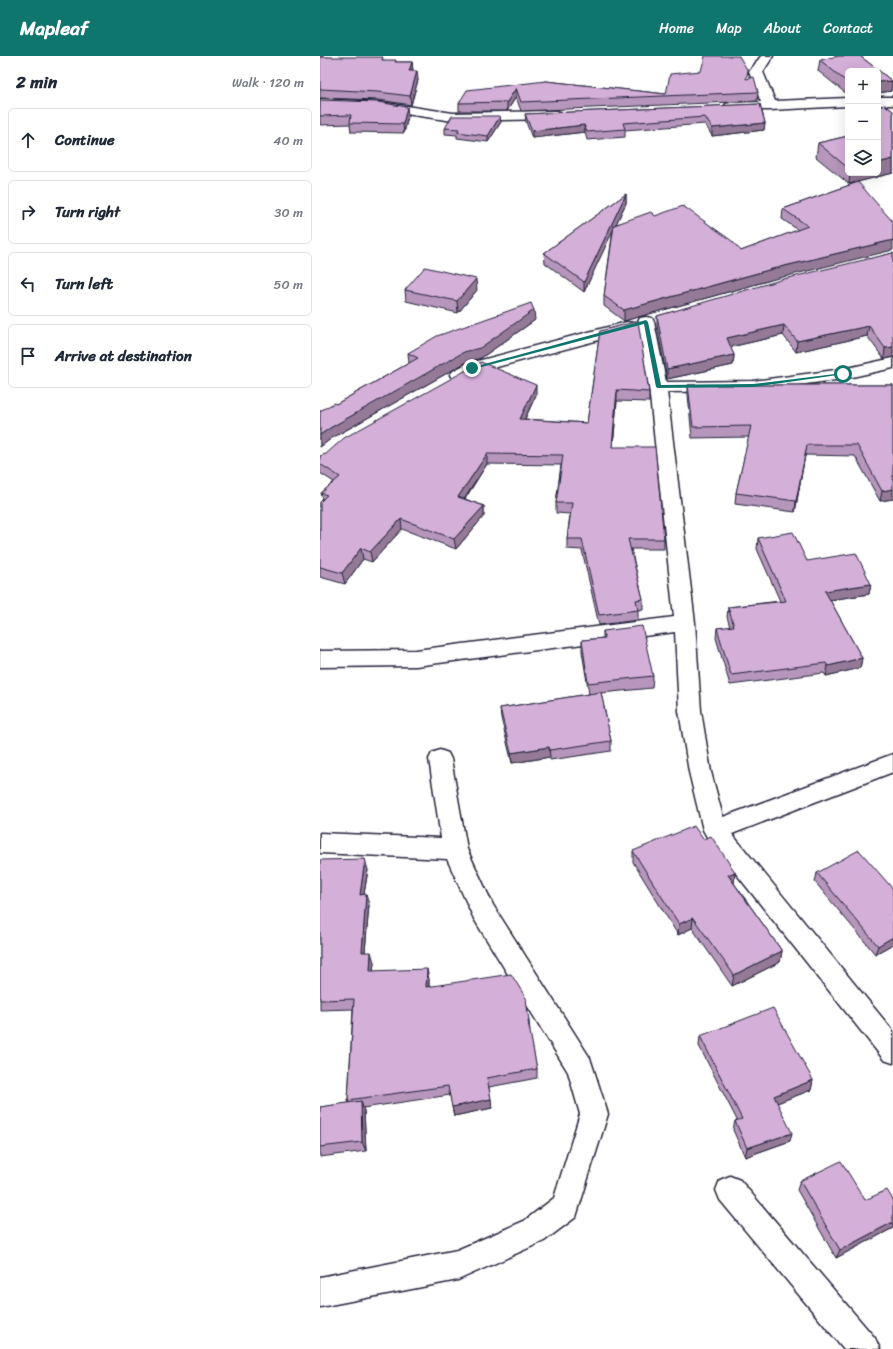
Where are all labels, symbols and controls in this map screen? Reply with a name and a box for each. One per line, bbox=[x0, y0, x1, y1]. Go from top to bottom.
text: Mapleaf bbox=[20, 12, 88, 45]
text: Home bbox=[659, 16, 694, 41]
text: Map bbox=[716, 16, 742, 41]
text: About bbox=[764, 16, 801, 41]
text: Contact bbox=[823, 16, 873, 41]
text: 2 min bbox=[16, 67, 57, 97]
map controls bbox=[845, 68, 881, 176]
button: + bbox=[845, 68, 881, 104]
text: Walk · 120 m bbox=[232, 71, 304, 94]
button: − bbox=[845, 104, 881, 140]
text: Continue bbox=[55, 127, 115, 153]
icon: ahead bbox=[17, 129, 39, 151]
text: 40 m bbox=[273, 129, 303, 152]
button: layers bbox=[845, 140, 881, 176]
text: Turn right bbox=[55, 199, 120, 225]
icon: right bbox=[17, 201, 39, 223]
text: 30 m bbox=[274, 201, 303, 224]
text: Turn left bbox=[55, 271, 113, 297]
icon: left bbox=[17, 273, 39, 295]
text: 50 m bbox=[273, 273, 303, 296]
text: Arrive at destination bbox=[55, 343, 192, 369]
icon: arrive bbox=[17, 345, 39, 367]
route end bbox=[463, 359, 481, 377]
route start bbox=[834, 365, 852, 383]

